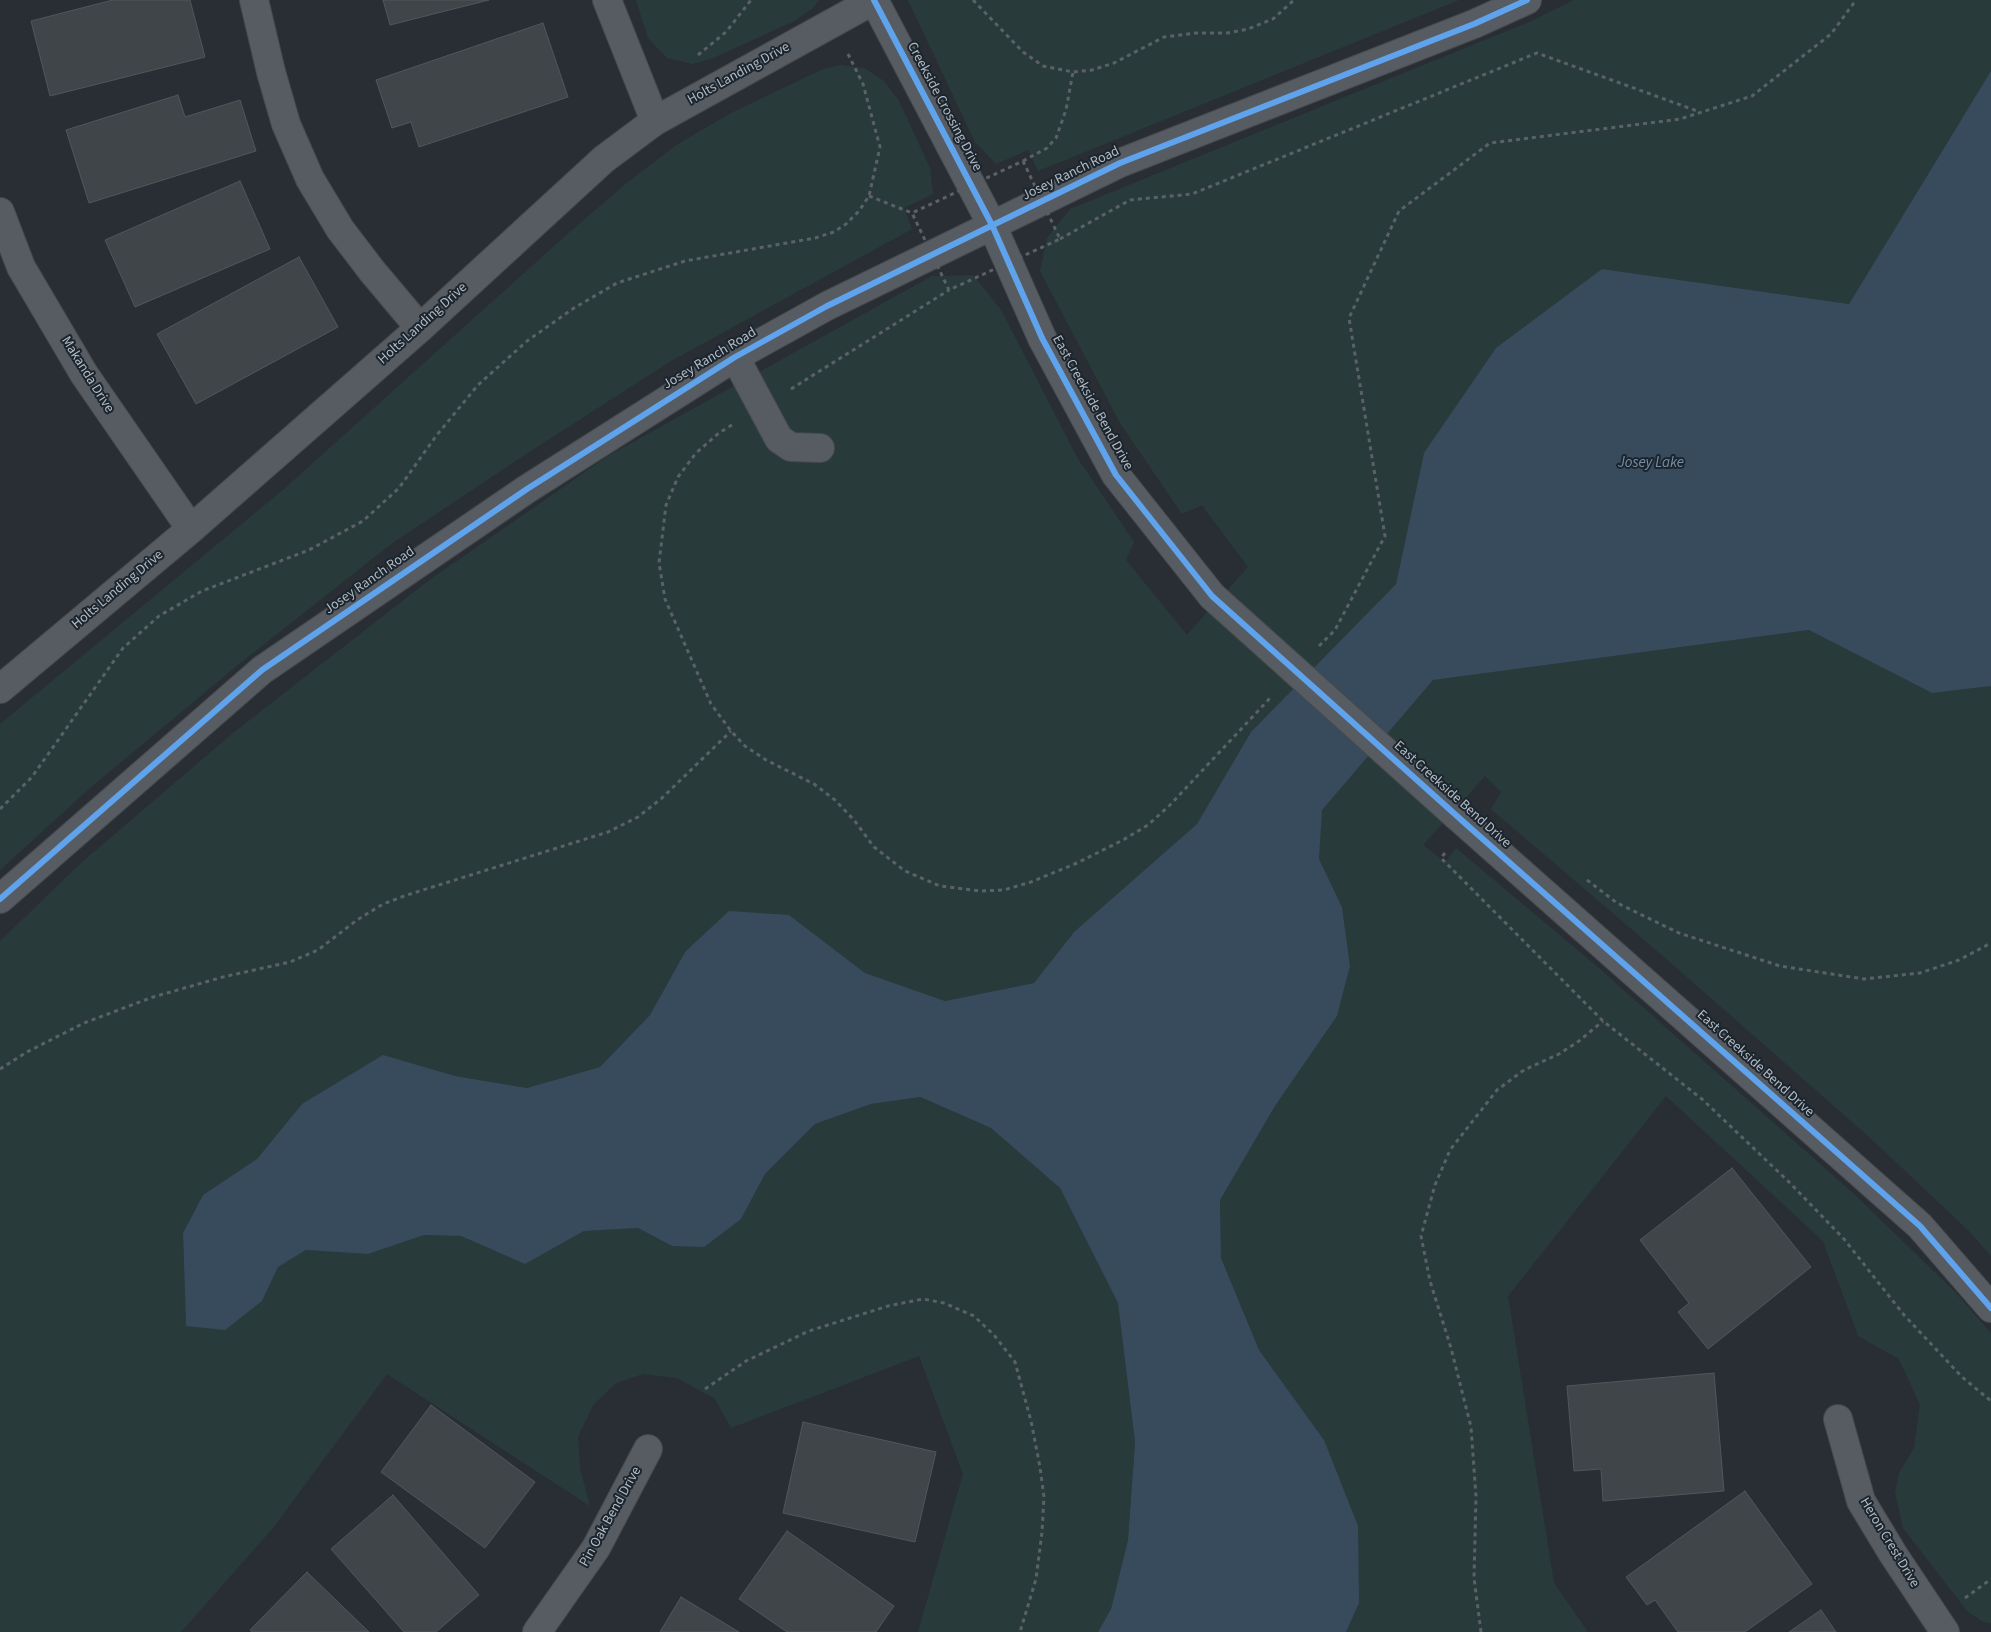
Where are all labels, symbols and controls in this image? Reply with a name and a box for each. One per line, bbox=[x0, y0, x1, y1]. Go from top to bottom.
street label: Holts Landing Drive bbox=[685, 39, 793, 109]
street label: Creekside Crossing Drive bbox=[903, 40, 985, 174]
street label: Josey Ranch Road bbox=[1020, 143, 1122, 205]
street label: Holts Landing Drive bbox=[375, 280, 471, 368]
street label: Josey Ranch Road bbox=[660, 325, 760, 393]
street label: East Creekside Bend Drive bbox=[1048, 333, 1136, 473]
street label: Makanda Drive bbox=[57, 334, 117, 416]
water label: Josey Lake bbox=[1618, 455, 1684, 473]
street label: Josey Ranch Road bbox=[322, 544, 418, 618]
street label: Holts Landing Drive bbox=[69, 547, 167, 633]
street label: East Creekside Bend Drive bbox=[1390, 738, 1514, 852]
street label: East Creekside Bend Drive bbox=[1693, 1007, 1817, 1121]
street label: Pin Oak Bend Drive bbox=[577, 1464, 645, 1570]
street label: Heron Crest Drive bbox=[1856, 1495, 1922, 1591]

